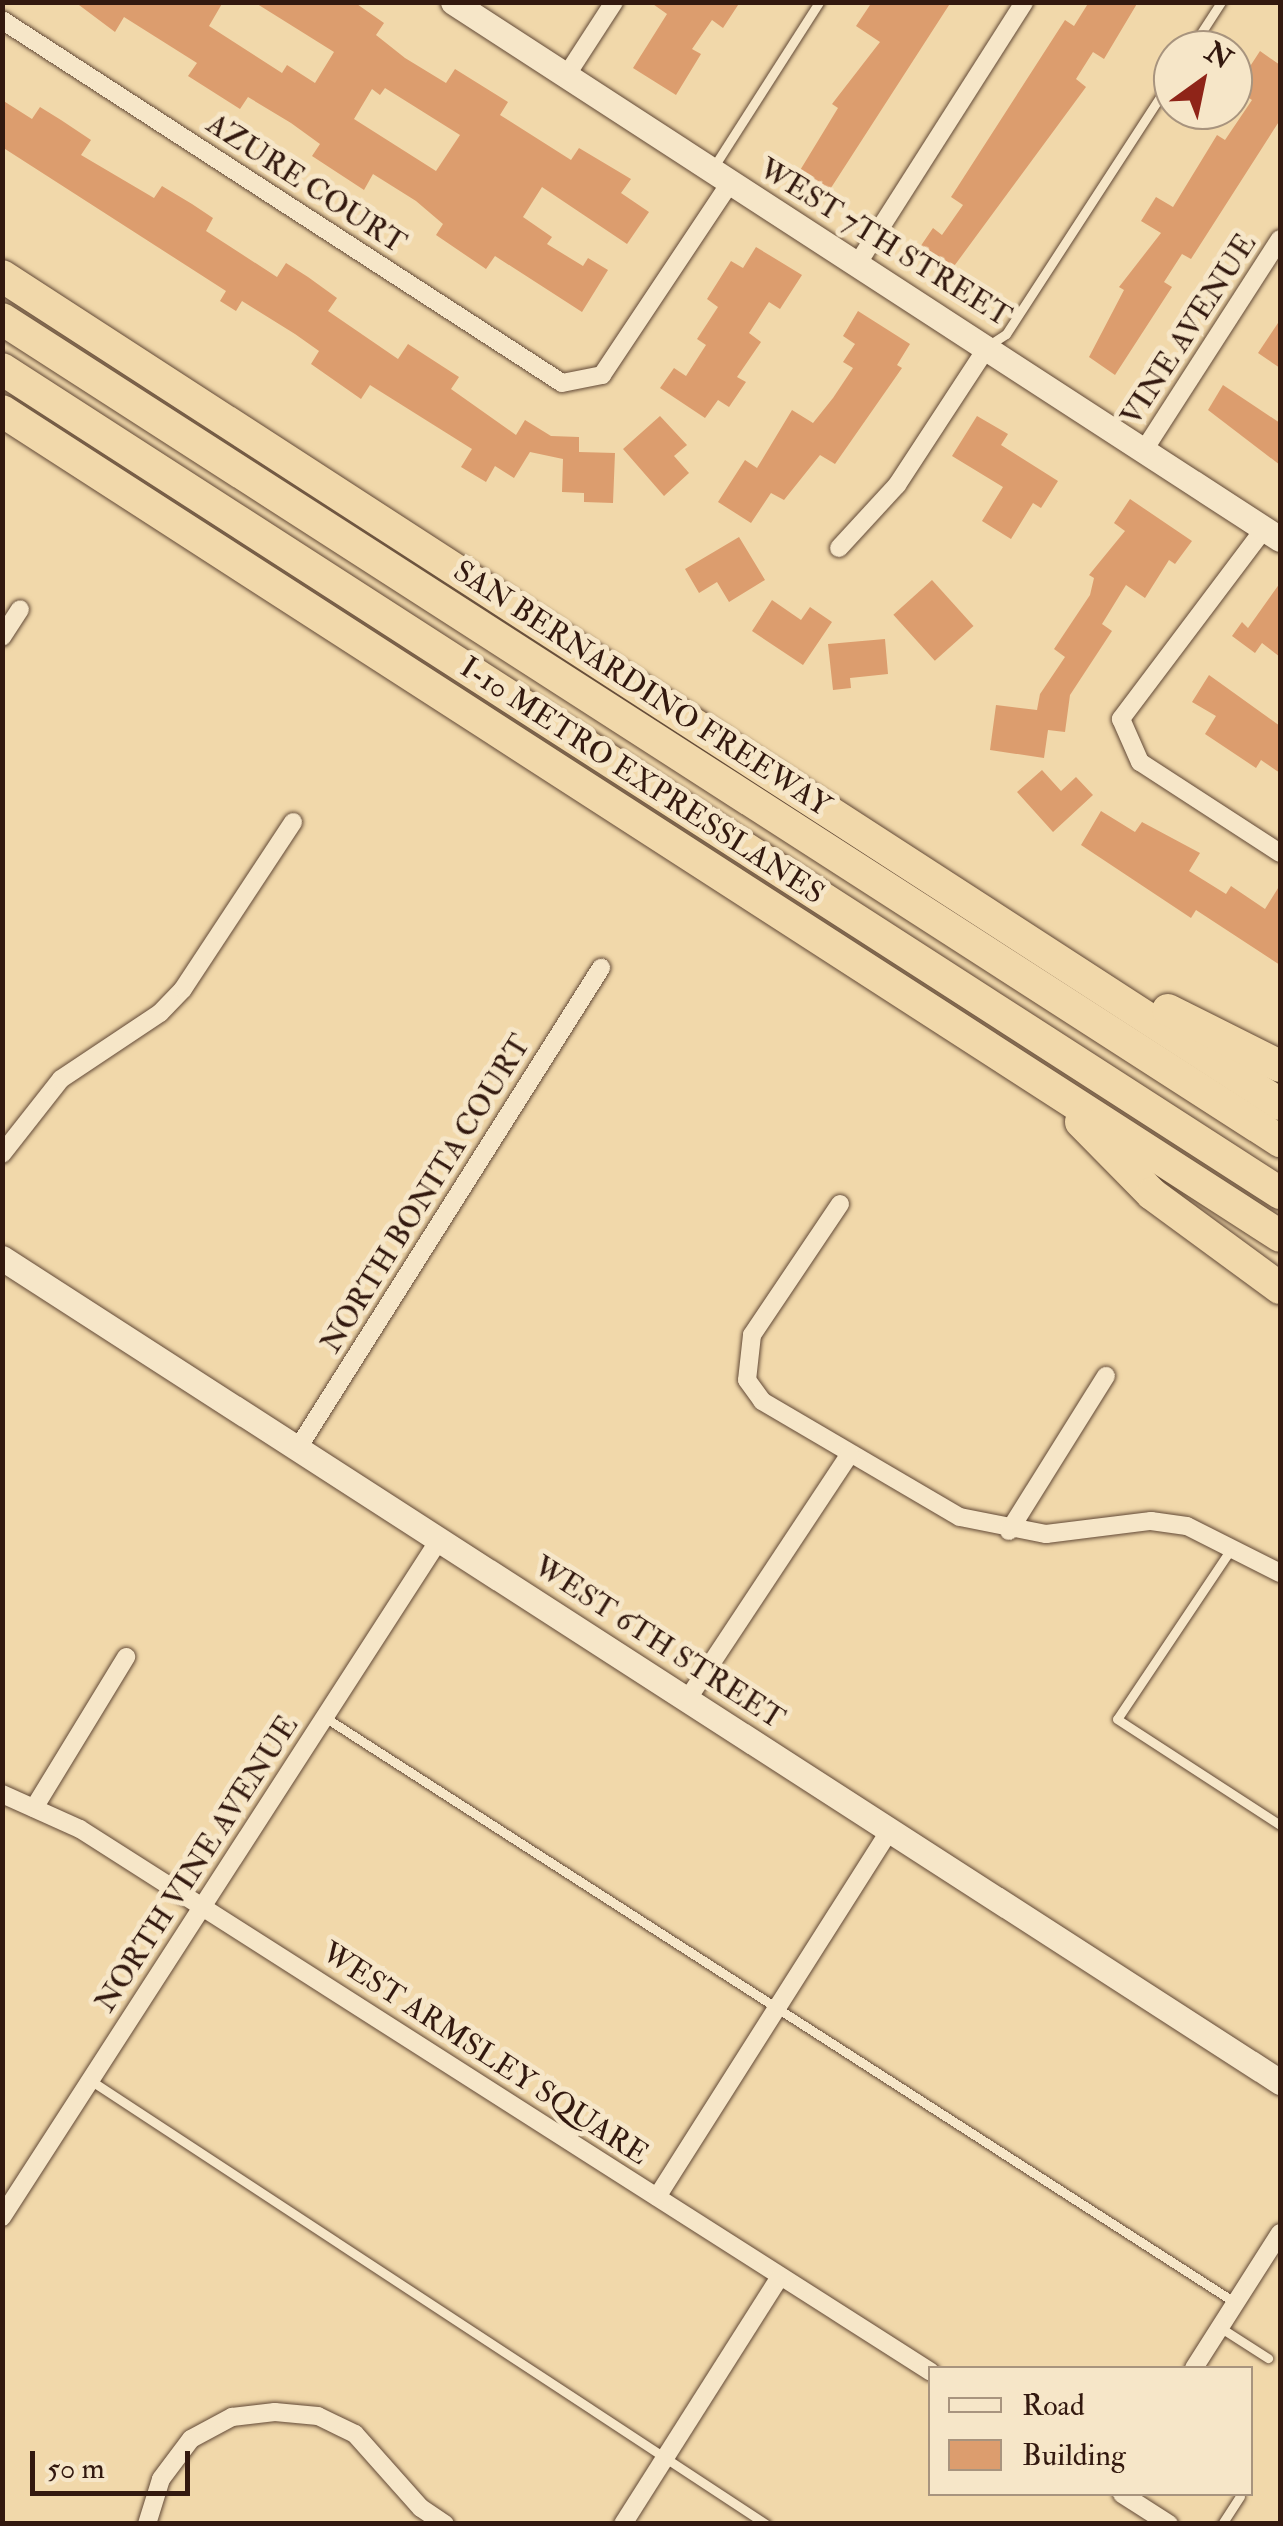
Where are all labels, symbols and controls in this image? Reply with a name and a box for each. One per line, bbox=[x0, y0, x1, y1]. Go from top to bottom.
north arrow bbox=[1153, 30, 1253, 130]
text: N bbox=[1198, 35, 1239, 78]
street label: AZURE COURT bbox=[200, 106, 412, 262]
street label: WEST 7TH STREET bbox=[752, 151, 1018, 335]
street label: VINE AVENUE bbox=[1114, 227, 1264, 433]
street label: SAN BERNARDINO FREEWAY bbox=[447, 553, 837, 825]
street label: I-10 METRO EXPRESSLANES bbox=[453, 650, 831, 912]
street label: NORTH BONITA COURT bbox=[313, 1028, 539, 1360]
street label: WEST 6TH STREET bbox=[527, 1548, 791, 1738]
street label: NORTH VINE AVENUE bbox=[88, 1709, 306, 2019]
street label: WEST ARMSLEY SQUARE bbox=[315, 1935, 655, 2173]
legend bbox=[928, 2366, 1253, 2496]
text: Road bbox=[1022, 2387, 1085, 2424]
scale bar bbox=[35, 2431, 195, 2493]
text: Building bbox=[1022, 2437, 1126, 2474]
text: 50 m bbox=[47, 2450, 105, 2487]

